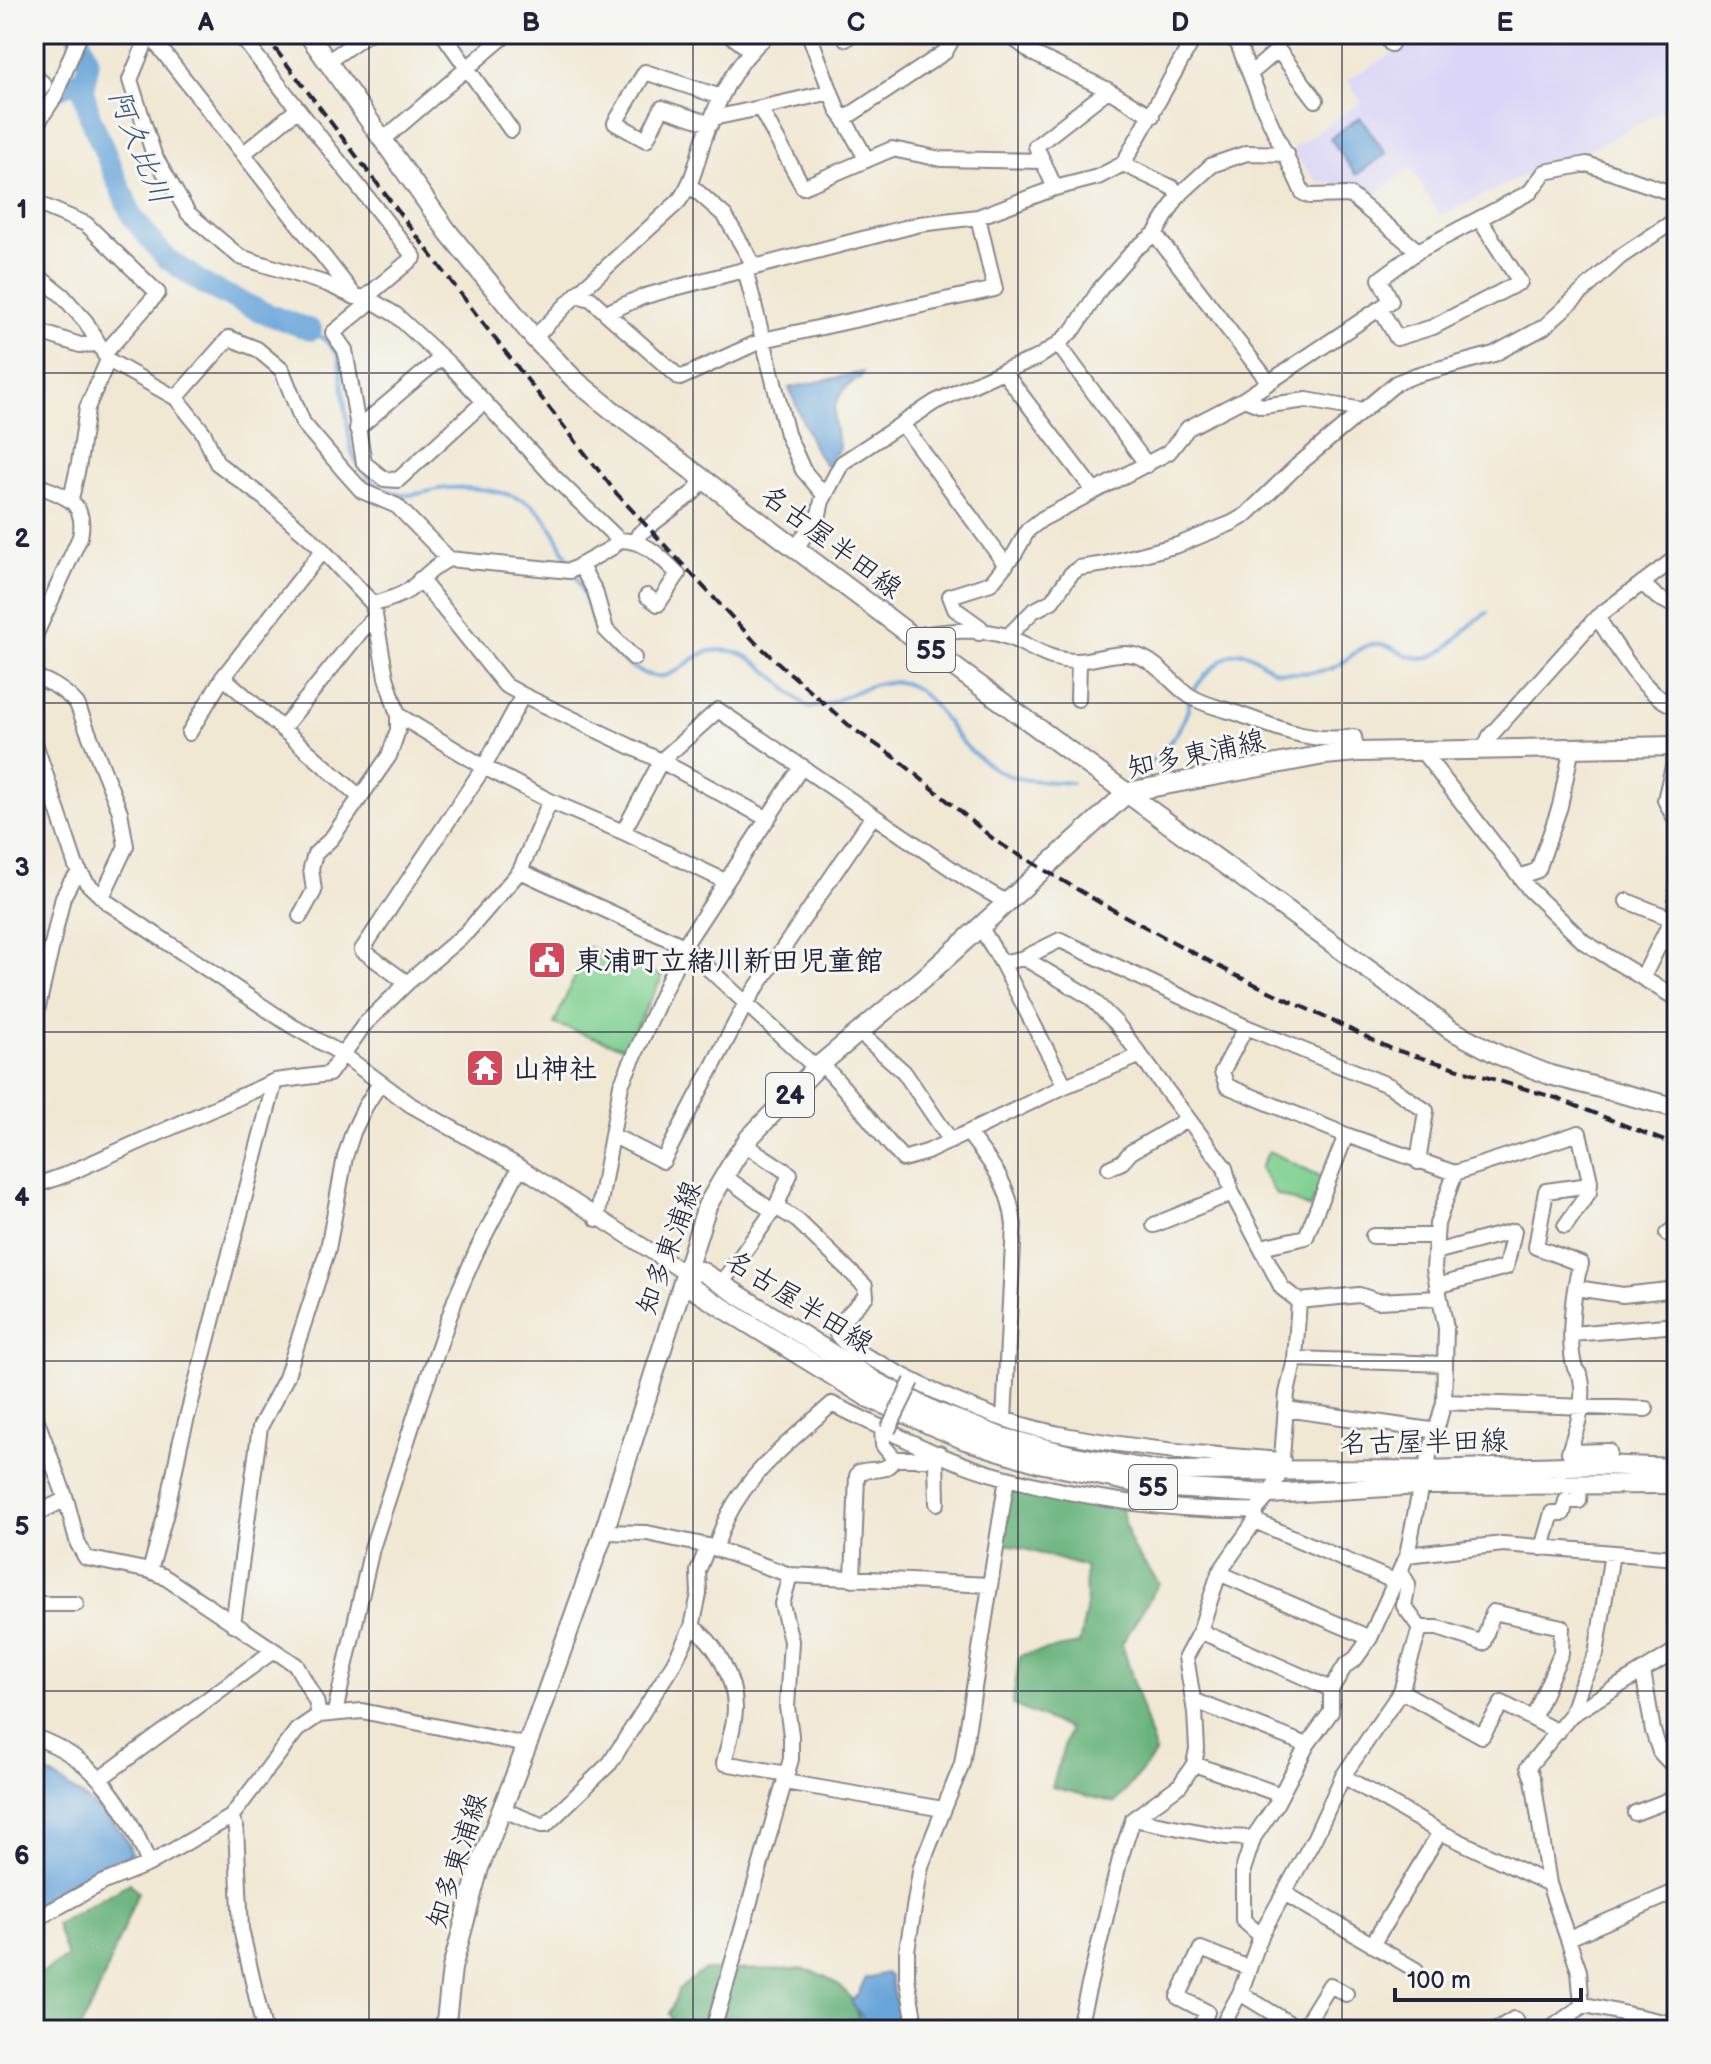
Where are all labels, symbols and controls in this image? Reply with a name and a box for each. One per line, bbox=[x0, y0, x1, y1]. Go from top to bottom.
text: A bbox=[197, 8, 214, 39]
text: B bbox=[522, 8, 540, 39]
text: C bbox=[847, 8, 865, 39]
text: D bbox=[1171, 8, 1189, 39]
text: E bbox=[1497, 8, 1514, 39]
water label: 阿久比川 bbox=[100, 85, 178, 210]
text: 1 bbox=[17, 195, 27, 226]
street label: 名古屋半田線 bbox=[754, 478, 908, 606]
text: 2 bbox=[14, 524, 30, 555]
road number: 55 bbox=[907, 628, 955, 672]
street label: 知多東浦線 bbox=[1124, 724, 1268, 785]
text: 3 bbox=[14, 853, 30, 884]
public building icon: 東浦町立緒川新田児童館 bbox=[526, 939, 568, 981]
place label: 東浦町立緒川新田児童館 bbox=[575, 945, 883, 978]
temple icon: 山神社 bbox=[464, 1047, 506, 1089]
place label: 山神社 bbox=[513, 1053, 597, 1086]
road number: 24 bbox=[766, 1073, 814, 1117]
street label: 知多東浦線 bbox=[630, 1176, 709, 1319]
text: 4 bbox=[14, 1183, 30, 1214]
street label: 名古屋半田線 bbox=[719, 1244, 879, 1361]
street label: 名古屋半田線 bbox=[1340, 1425, 1508, 1460]
road number: 55 bbox=[1129, 1465, 1177, 1509]
text: 5 bbox=[14, 1512, 30, 1543]
street label: 知多東浦線 bbox=[420, 1789, 495, 1932]
text: 6 bbox=[14, 1841, 30, 1872]
scale bar bbox=[1395, 1952, 1581, 2002]
text: 100 m bbox=[1407, 1966, 1471, 1995]

